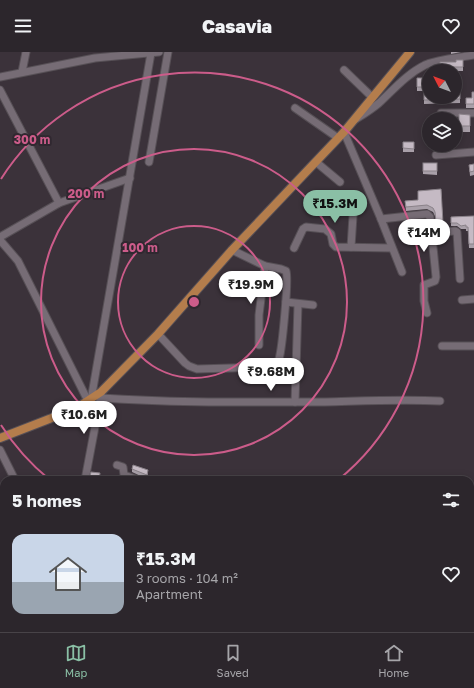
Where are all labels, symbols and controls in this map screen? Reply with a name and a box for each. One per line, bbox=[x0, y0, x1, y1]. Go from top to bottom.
icon: menu bbox=[12, 15, 34, 37]
text: Casavia bbox=[202, 15, 272, 37]
icon: heart bbox=[440, 15, 462, 37]
north arrow bbox=[422, 64, 462, 104]
map controls bbox=[422, 64, 462, 152]
button: layers bbox=[422, 112, 462, 152]
text: 300 m bbox=[14, 132, 50, 147]
text: 200 m bbox=[68, 186, 104, 201]
pin: ₹15.3M bbox=[302, 190, 368, 224]
text: ₹15.3M bbox=[312, 195, 358, 211]
pin: ₹14M bbox=[400, 219, 448, 253]
text: ₹14M bbox=[407, 224, 441, 240]
text: 100 m bbox=[122, 240, 158, 255]
pin: ₹19.9M bbox=[218, 271, 284, 305]
text: ₹19.9M bbox=[228, 276, 274, 292]
centre of rings bbox=[187, 295, 201, 309]
pin: ₹9.68M bbox=[238, 358, 304, 392]
text: ₹9.68M bbox=[247, 363, 295, 379]
pin: ₹10.6M bbox=[51, 401, 117, 435]
text: ₹10.6M bbox=[61, 406, 107, 422]
icon: filters bbox=[440, 489, 462, 511]
text: 5 homes bbox=[12, 490, 82, 511]
text: ₹15.3M bbox=[136, 548, 196, 569]
icon: home bbox=[44, 550, 92, 598]
icon: heart bbox=[440, 563, 462, 585]
text: 3 rooms · 104 m² bbox=[136, 570, 238, 586]
text: Apartment bbox=[136, 586, 203, 602]
tab: Map bbox=[65, 642, 87, 679]
tab: Saved bbox=[217, 642, 249, 679]
tab: Home bbox=[378, 642, 409, 679]

